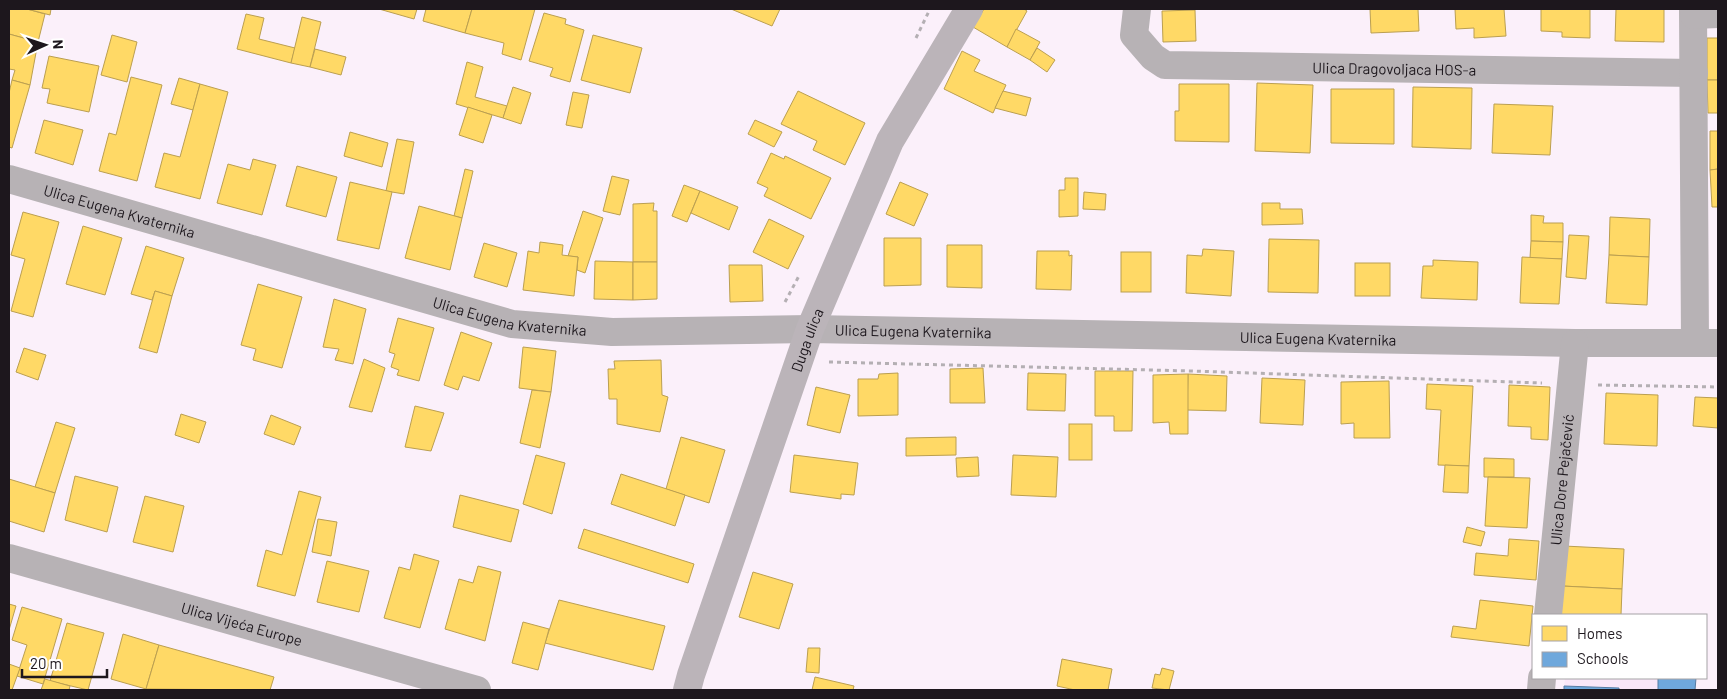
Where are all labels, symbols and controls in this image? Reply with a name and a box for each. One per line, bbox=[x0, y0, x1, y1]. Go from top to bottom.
north arrow bbox=[20, 20, 70, 70]
text: N bbox=[50, 39, 67, 49]
street label: Ulica Dragovoljaca HOS-a bbox=[1312, 58, 1476, 79]
street label: Ulica Eugena Kvaternika bbox=[42, 181, 197, 241]
street label: Ulica Eugena Kvaternika bbox=[431, 293, 587, 339]
street label: Duga ulica bbox=[787, 305, 827, 374]
street label: Ulica Eugena Kvaternika bbox=[835, 320, 992, 341]
street label: Ulica Eugena Kvaternika bbox=[1240, 328, 1397, 349]
street label: Ulica Dore Pejačević bbox=[1546, 413, 1577, 546]
street label: Ulica Vijeća Europe bbox=[179, 598, 305, 649]
legend bbox=[1532, 614, 1707, 679]
text: Homes bbox=[1577, 624, 1622, 642]
scale bar bbox=[22, 646, 108, 678]
text: Schools bbox=[1577, 649, 1629, 667]
text: 20 m bbox=[30, 654, 62, 672]

